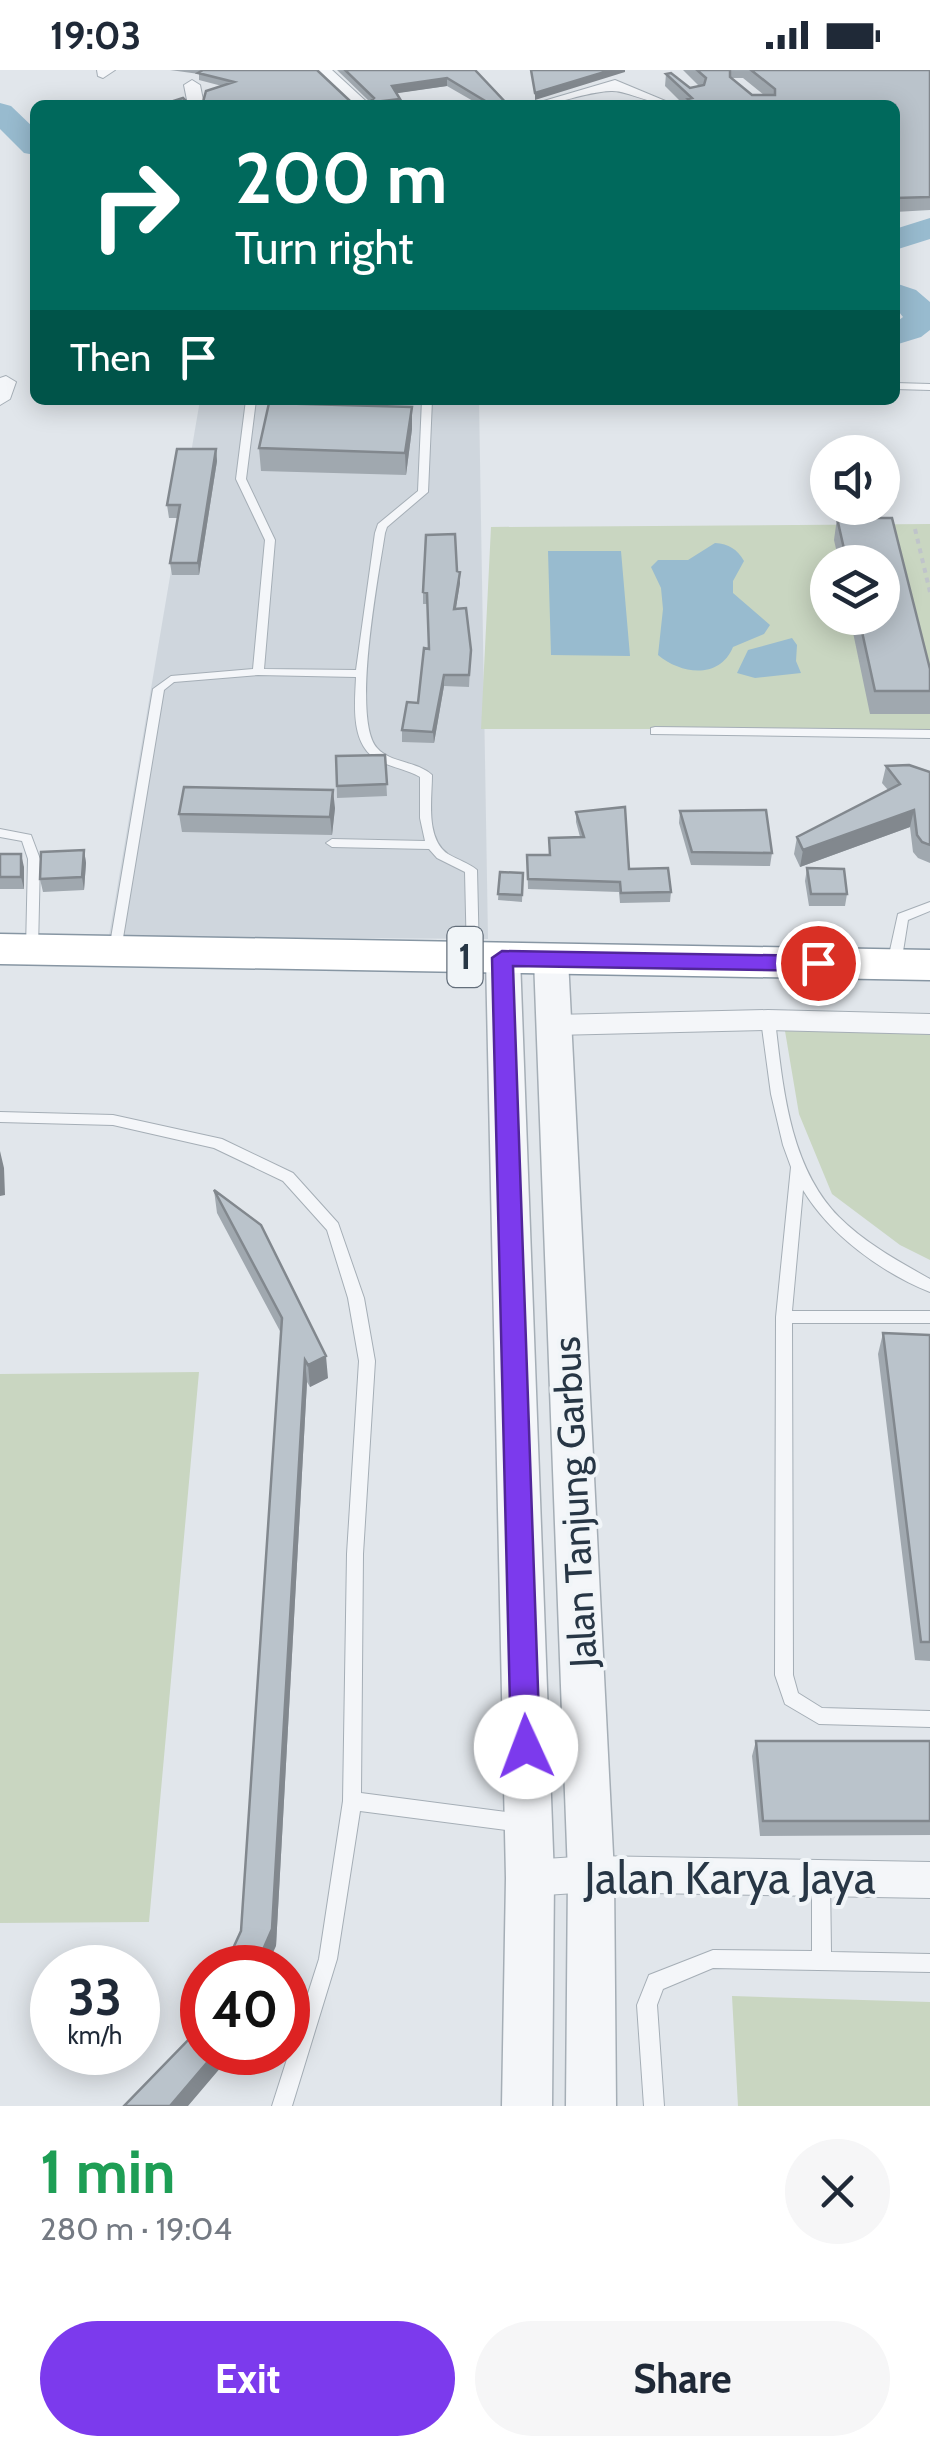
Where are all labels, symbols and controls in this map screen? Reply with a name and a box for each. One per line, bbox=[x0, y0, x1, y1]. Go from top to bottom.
text: 19:03 bbox=[50, 12, 141, 59]
text: 200 m bbox=[235, 135, 447, 221]
icon: right bbox=[70, 140, 200, 270]
text: Turn right bbox=[235, 221, 414, 275]
icon: arrive bbox=[171, 330, 226, 385]
text: Then bbox=[70, 334, 151, 381]
map controls bbox=[810, 435, 900, 635]
button: sound bbox=[810, 435, 900, 525]
button: layers bbox=[810, 545, 900, 635]
pin bbox=[776, 921, 861, 1006]
road number: 1 bbox=[448, 927, 482, 987]
icon: arrive bbox=[791, 936, 846, 991]
street label: Jalan Tanjung Garbus bbox=[542, 1335, 607, 1670]
position arrow bbox=[474, 1695, 578, 1799]
street label: Jalan Karya Jaya bbox=[583, 1851, 876, 1905]
speed limit sign: 40 bbox=[180, 1945, 310, 2075]
text: 33 bbox=[68, 1967, 122, 2028]
text: km/h bbox=[68, 2020, 122, 2050]
text: 1 min bbox=[40, 2135, 175, 2208]
button: close bbox=[785, 2139, 890, 2244]
text: 280 m · 19:04 bbox=[40, 2209, 232, 2248]
button: Exit bbox=[40, 2321, 455, 2436]
button: Share bbox=[475, 2321, 890, 2436]

